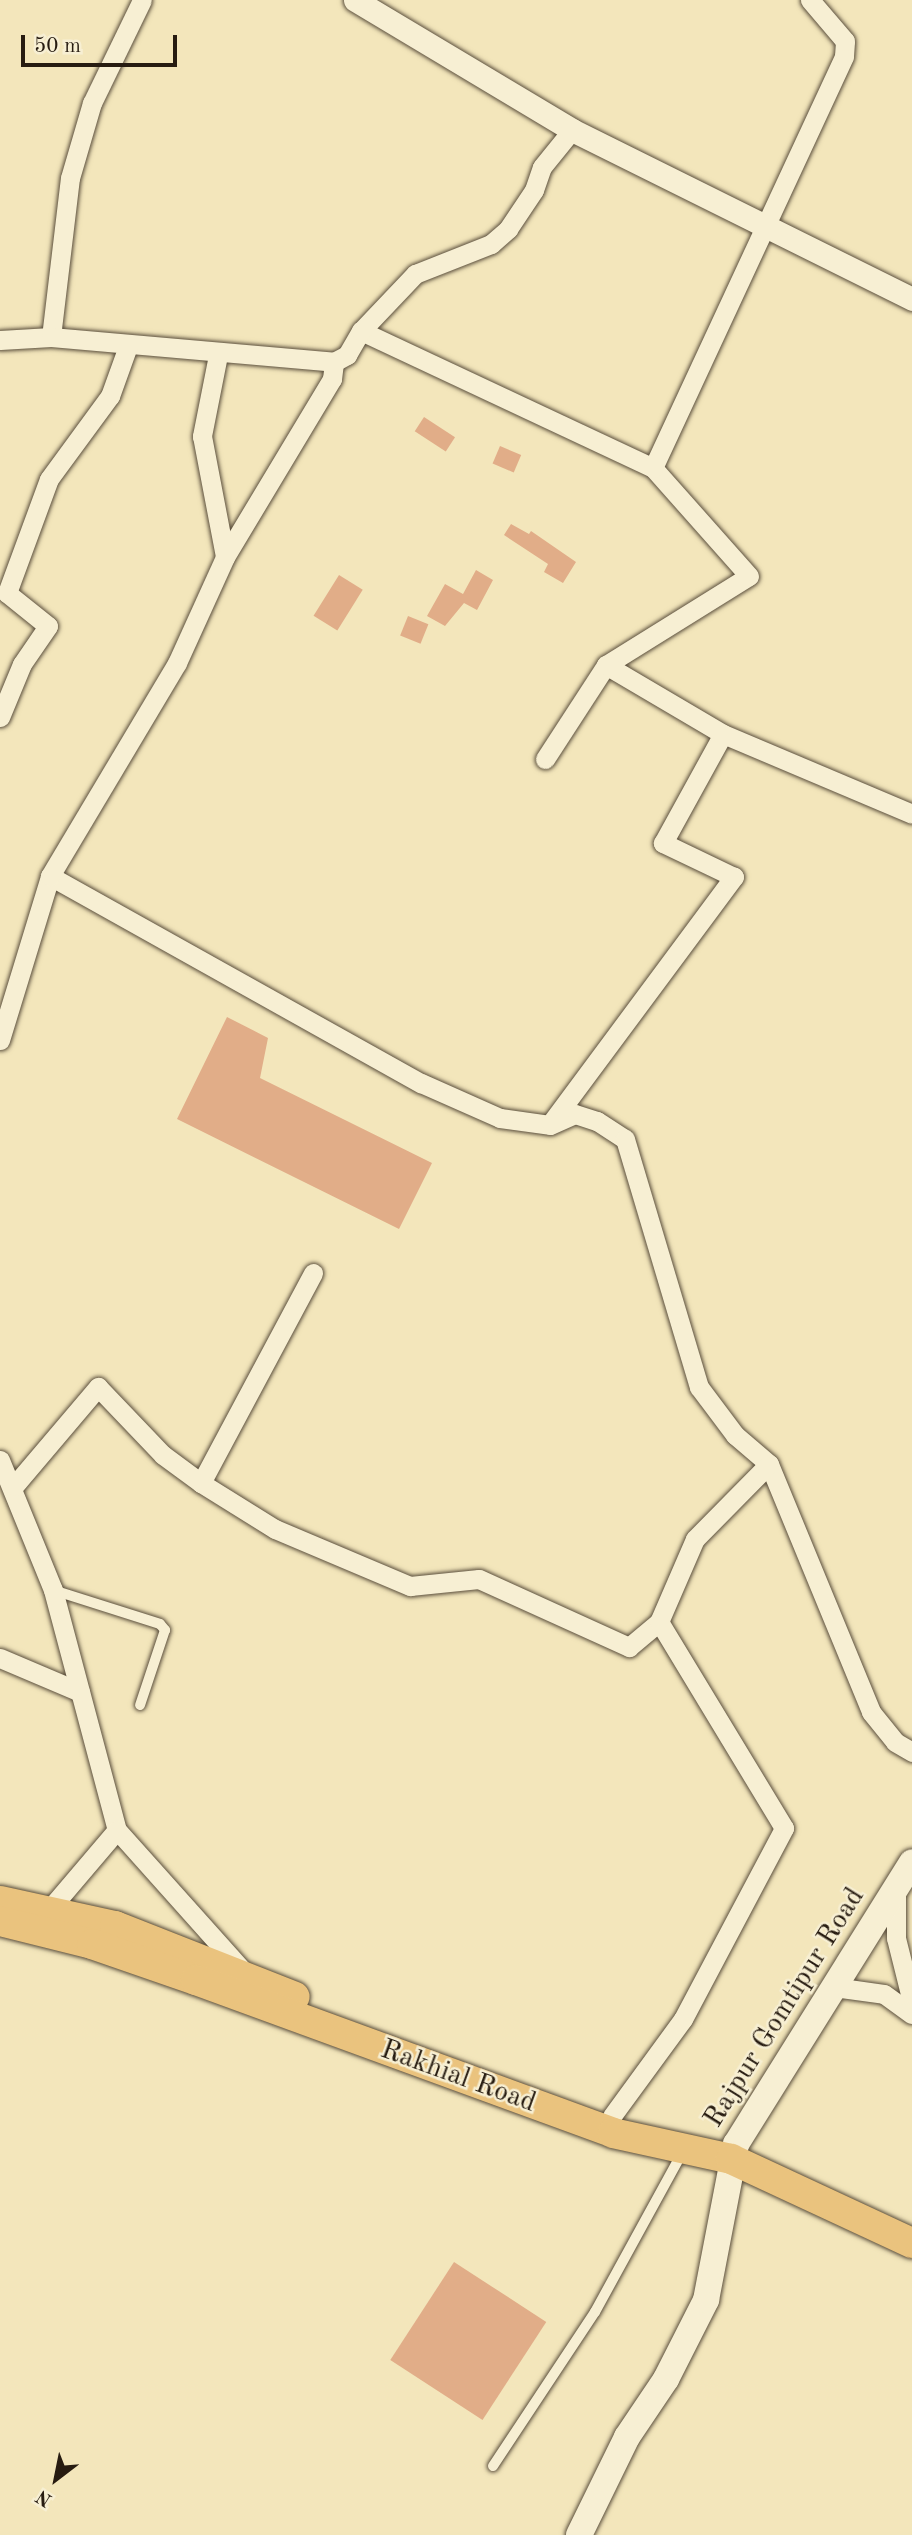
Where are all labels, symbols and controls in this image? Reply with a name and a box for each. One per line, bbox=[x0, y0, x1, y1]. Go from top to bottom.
scale bar bbox=[24, 21, 180, 65]
text: 50 m bbox=[34, 36, 81, 57]
street label: Rajpur Gomtipur Road bbox=[698, 1882, 872, 2134]
street label: Rakhial Road bbox=[376, 2033, 540, 2121]
north arrow bbox=[21, 2444, 91, 2514]
text: N bbox=[33, 2485, 56, 2509]

